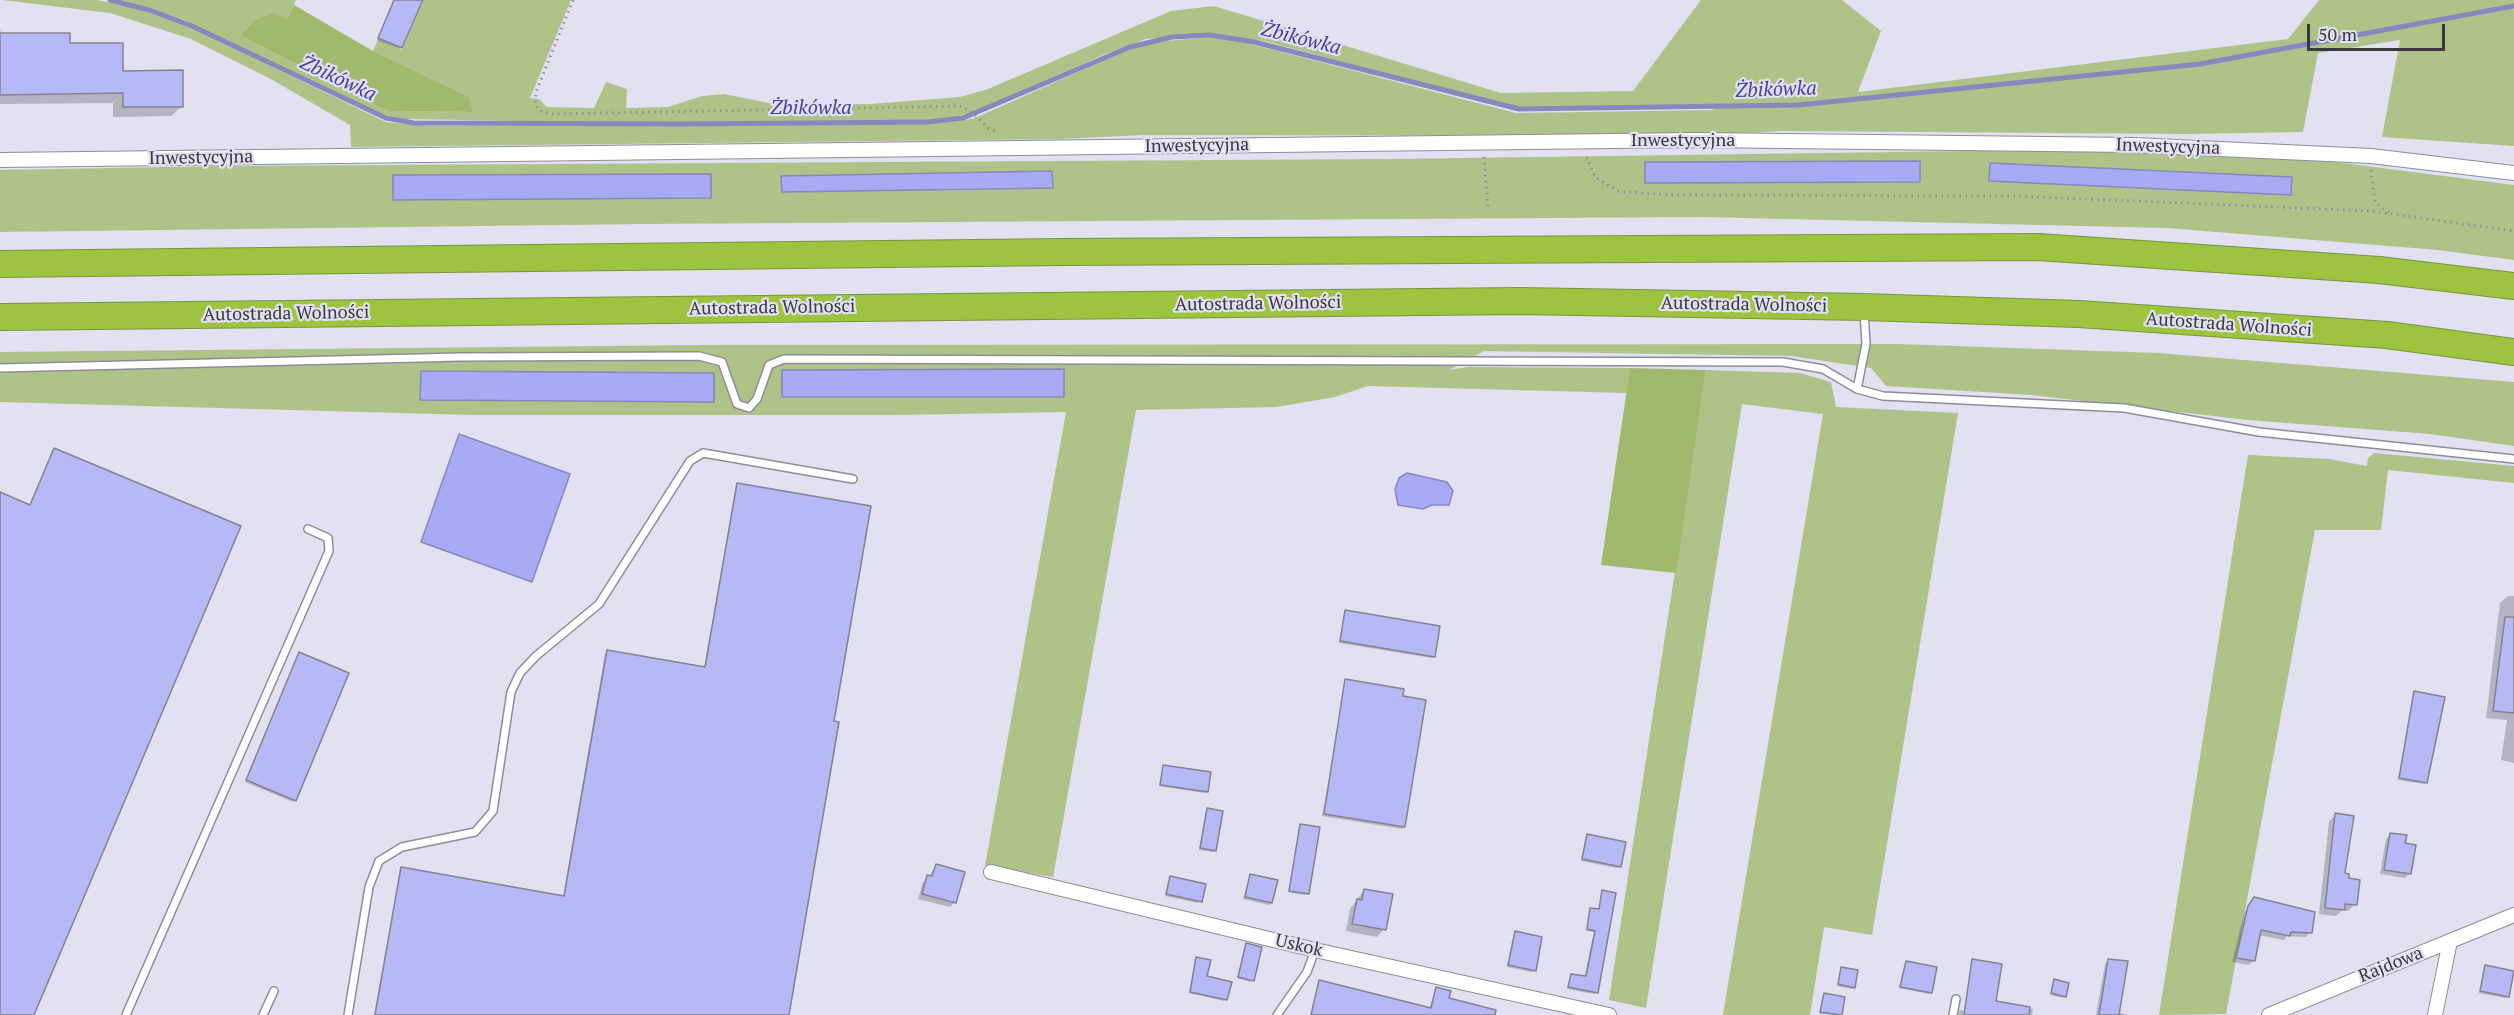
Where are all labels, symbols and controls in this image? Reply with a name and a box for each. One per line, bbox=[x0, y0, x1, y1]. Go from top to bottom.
scale bar bbox=[2310, 12, 2448, 50]
water label: Żbikówka bbox=[1259, 17, 1343, 61]
text: 50 m bbox=[2318, 22, 2357, 46]
water label: Żbikówka bbox=[296, 51, 380, 107]
water label: Żbikówka bbox=[1735, 77, 1817, 103]
water label: Żbikówka bbox=[770, 96, 852, 120]
street label: Inwestycyjna bbox=[1631, 130, 1735, 152]
street label: Inwestycyjna bbox=[1145, 134, 1249, 158]
street label: Inwestycyjna bbox=[2115, 134, 2221, 160]
street label: Inwestycyjna bbox=[149, 146, 253, 170]
street label: Autostrada Wolności bbox=[1175, 292, 1341, 316]
street label: Autostrada Wolności bbox=[1661, 293, 1827, 317]
street label: Autostrada Wolności bbox=[689, 296, 855, 320]
street label: Autostrada Wolności bbox=[203, 302, 369, 326]
street label: Autostrada Wolności bbox=[2145, 308, 2313, 342]
street label: Uskok bbox=[1273, 930, 1325, 962]
street label: Rajdowa bbox=[2356, 942, 2426, 988]

